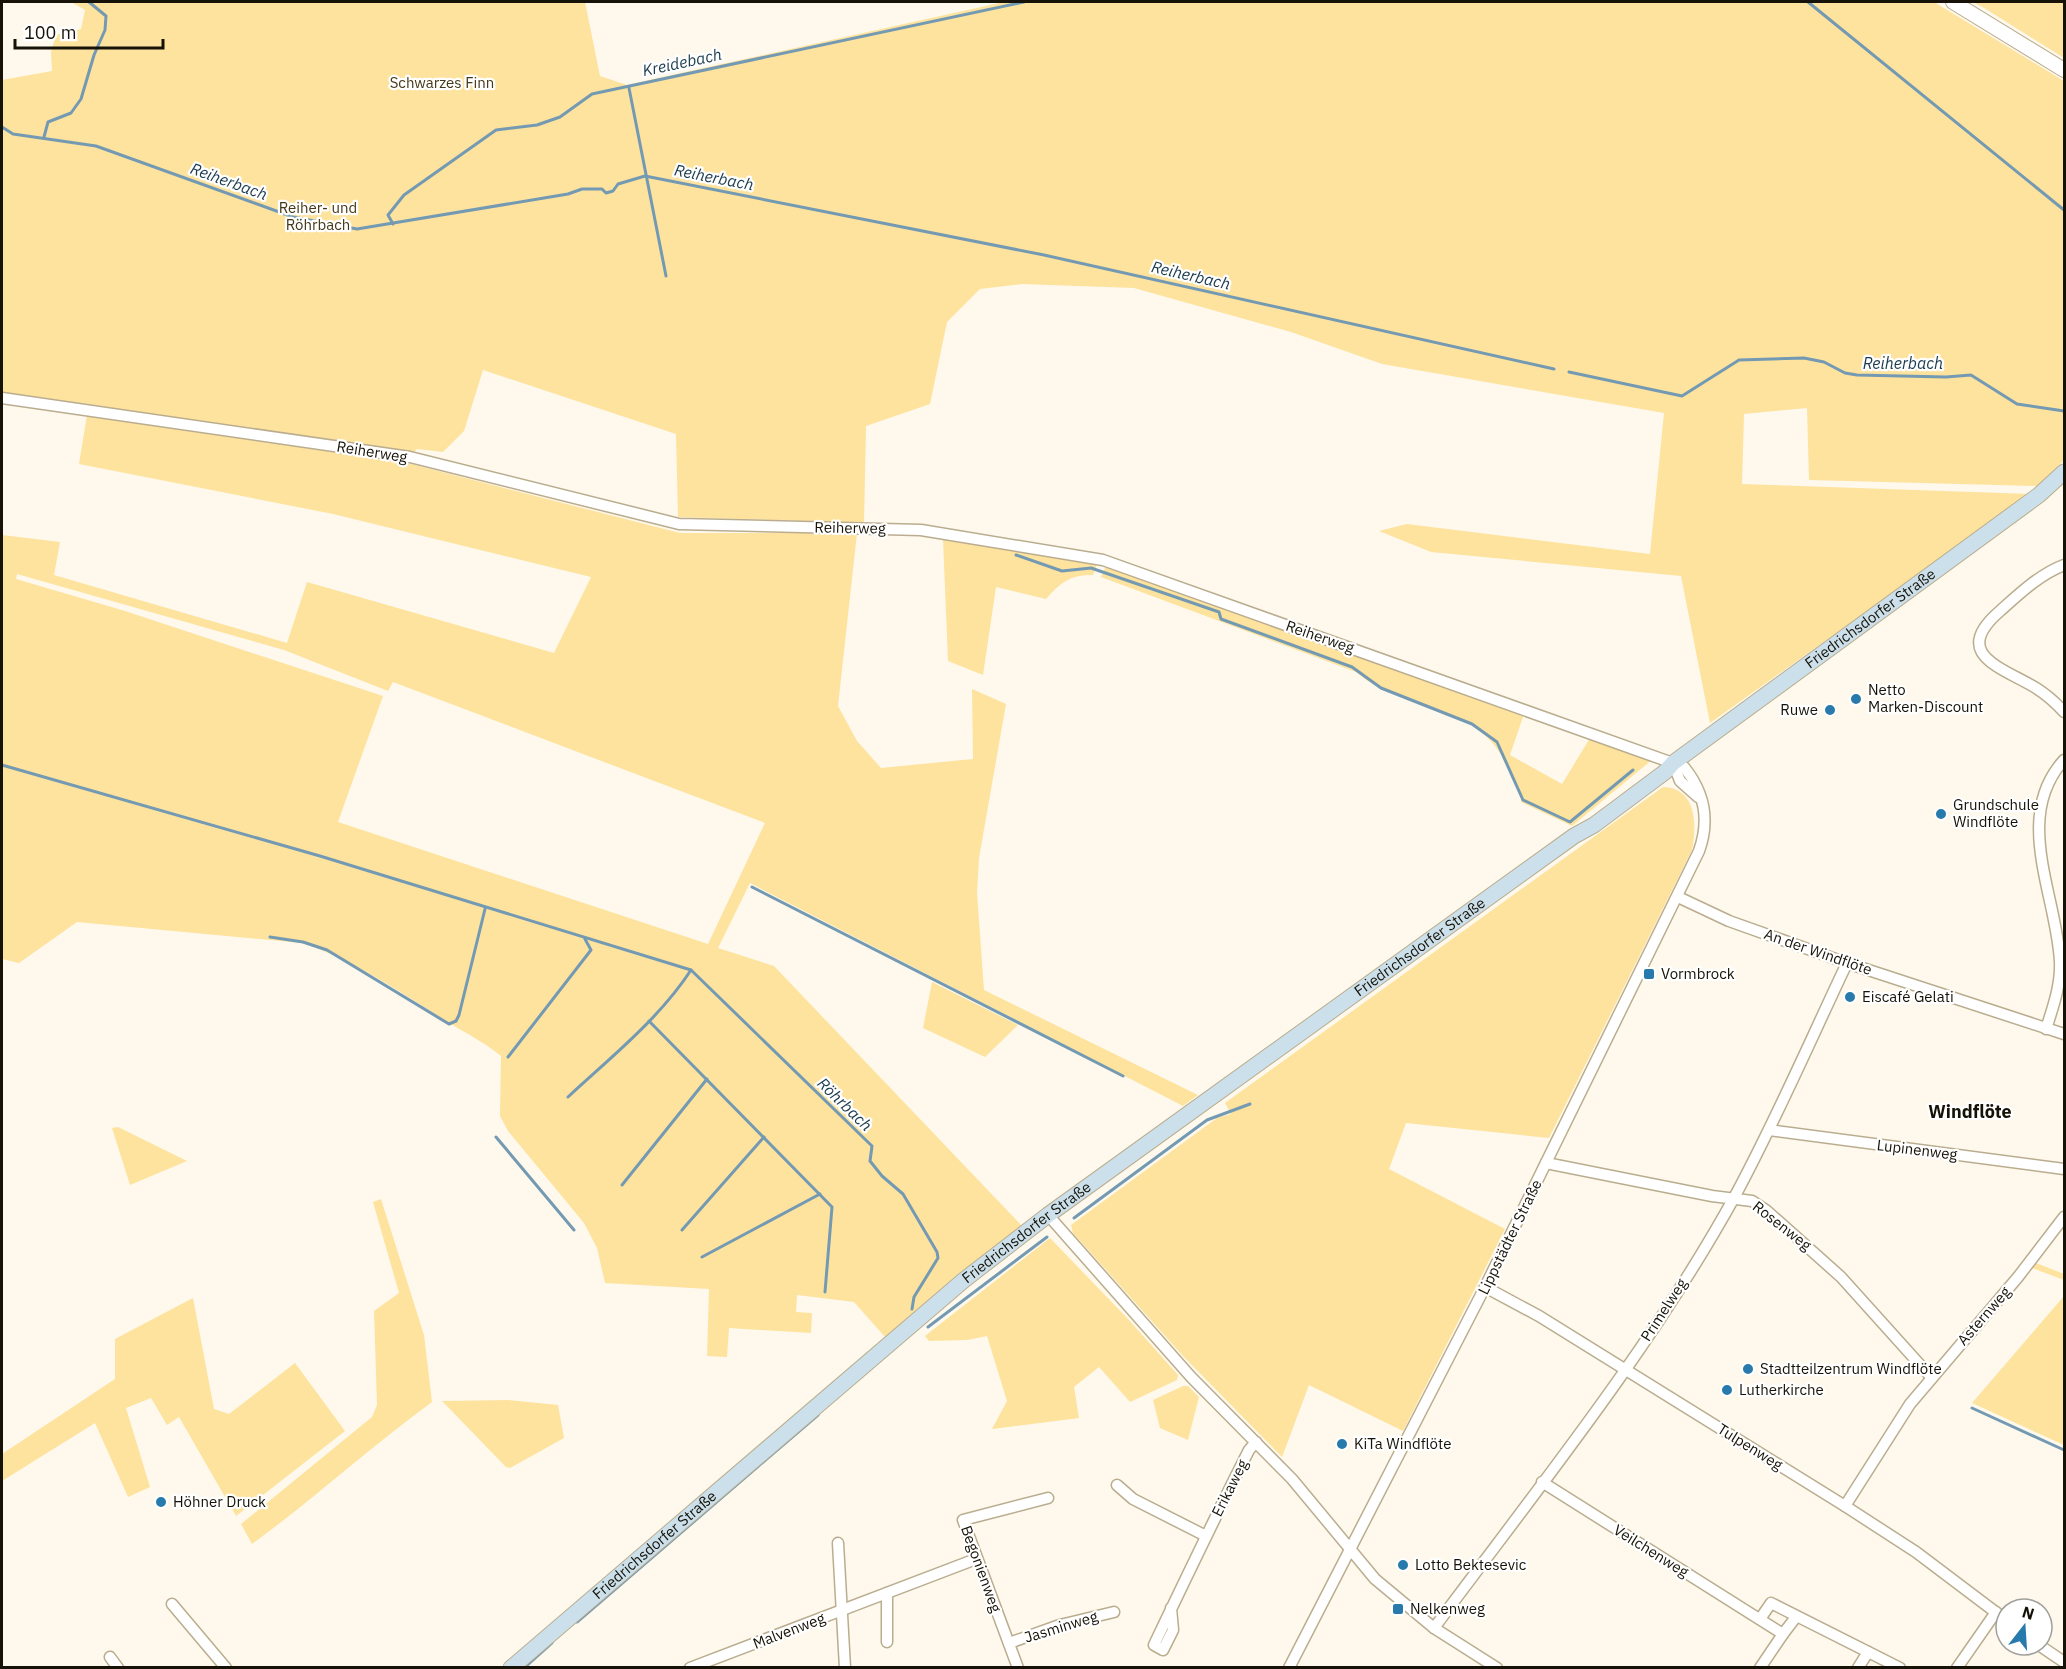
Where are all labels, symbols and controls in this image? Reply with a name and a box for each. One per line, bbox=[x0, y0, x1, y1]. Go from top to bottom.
scale bar bbox=[15, 12, 164, 50]
text: 100 m bbox=[24, 21, 76, 44]
water label: Kreidebach bbox=[640, 44, 724, 80]
park label: Schwarzes Finn bbox=[390, 73, 494, 92]
water label: Reiherbach bbox=[188, 158, 270, 204]
water label: Reiherbach bbox=[673, 160, 755, 194]
park label: Reiher- und Röhrbach bbox=[279, 198, 357, 234]
water label: Reiherbach bbox=[1150, 256, 1232, 294]
water label: Reiherbach bbox=[1863, 353, 1943, 373]
street label: Reiherweg bbox=[335, 437, 409, 466]
street label: Reiherweg bbox=[814, 517, 886, 538]
street label: Friedrichsdorfer Straße bbox=[1801, 564, 1939, 672]
street label: Reiherweg bbox=[1283, 616, 1357, 657]
place label: Netto Marken-Discount bbox=[1868, 680, 1983, 716]
marker: Netto Marken-Discount bbox=[1849, 692, 1863, 706]
place label: Ruwe bbox=[1780, 700, 1818, 719]
marker: Ruwe bbox=[1823, 703, 1837, 717]
place label: Grundschule Windflöte bbox=[1953, 795, 2039, 831]
marker: Grundschule Windflöte bbox=[1934, 807, 1948, 821]
street label: Friedrichsdorfer Straße bbox=[1350, 893, 1489, 1000]
street label: An der Windflöte bbox=[1762, 924, 1875, 979]
place label: Vormbrock bbox=[1661, 964, 1735, 983]
marker: Vormbrock bbox=[1642, 967, 1656, 981]
place label: Eiscafé Gelati bbox=[1862, 987, 1954, 1006]
marker: Eiscafé Gelati bbox=[1843, 990, 1857, 1004]
water label: Röhrbach bbox=[813, 1073, 877, 1135]
district label: Windflöte bbox=[1928, 1100, 2012, 1123]
street label: Lupinenweg bbox=[1876, 1135, 1959, 1164]
street label: Lippstädter Straße bbox=[1473, 1176, 1546, 1297]
street label: Friedrichsdorfer Straße bbox=[958, 1177, 1095, 1287]
street label: Rosenweg bbox=[1749, 1197, 1816, 1254]
street label: Primelweg bbox=[1636, 1275, 1691, 1345]
street label: Asternweg bbox=[1953, 1282, 2014, 1349]
place label: Stadtteilzentrum Windflöte bbox=[1760, 1359, 1942, 1378]
marker: Stadtteilzentrum Windflöte bbox=[1741, 1362, 1755, 1376]
place label: Lutherkirche bbox=[1739, 1380, 1824, 1399]
marker: Lutherkirche bbox=[1720, 1383, 1734, 1397]
street label: Tulpenweg bbox=[1714, 1419, 1786, 1474]
place label: KiTa Windflöte bbox=[1354, 1434, 1451, 1453]
marker: KiTa Windflöte bbox=[1335, 1437, 1349, 1451]
street label: Erikaweg bbox=[1207, 1456, 1252, 1519]
street label: Friedrichsdorfer Straße bbox=[588, 1486, 720, 1603]
place label: Höhner Druck bbox=[173, 1492, 266, 1511]
marker: Höhner Druck bbox=[154, 1495, 168, 1509]
street label: Veilchenweg bbox=[1610, 1520, 1692, 1581]
street label: Begonienweg bbox=[957, 1523, 1006, 1615]
place label: Lotto Bektesevic bbox=[1415, 1555, 1527, 1574]
marker: Lotto Bektesevic bbox=[1396, 1558, 1410, 1572]
north arrow bbox=[1994, 1597, 2054, 1657]
place label: Nelkenweg bbox=[1410, 1599, 1485, 1618]
text: N bbox=[2020, 1601, 2037, 1624]
marker: Nelkenweg bbox=[1391, 1602, 1405, 1616]
street label: Jasminweg bbox=[1022, 1606, 1100, 1647]
street label: Malvenweg bbox=[750, 1608, 828, 1653]

